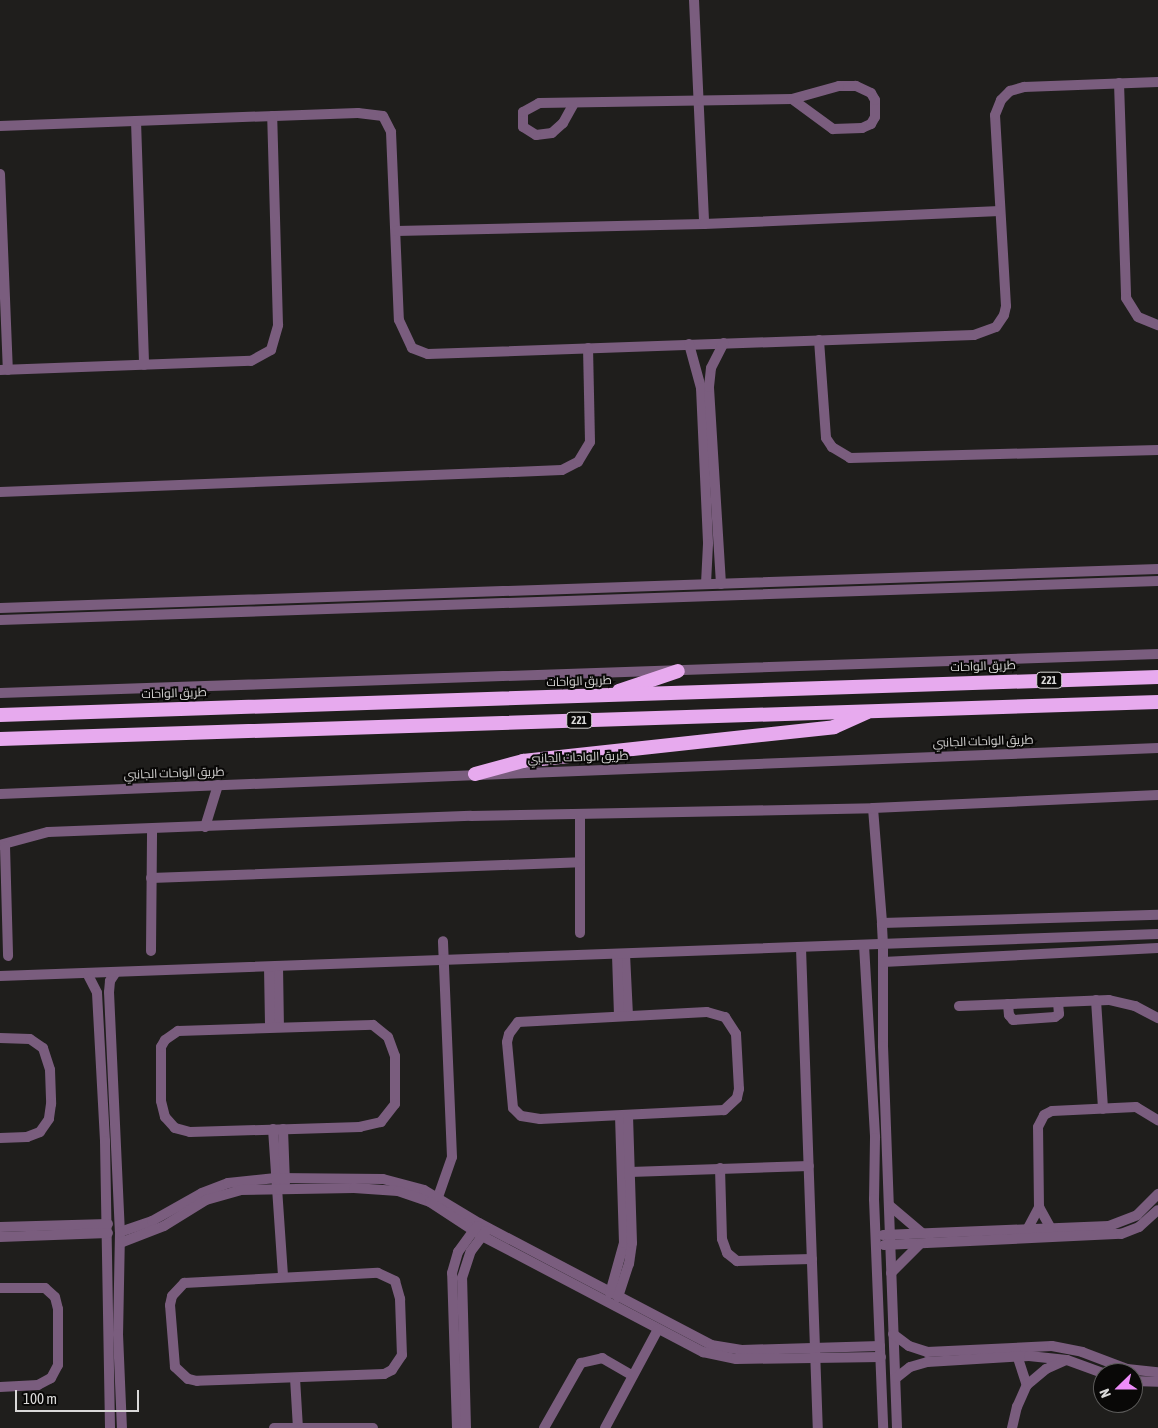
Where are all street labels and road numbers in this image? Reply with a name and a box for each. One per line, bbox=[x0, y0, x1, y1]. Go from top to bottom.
street label: طريق الواحات bbox=[950, 659, 1016, 675]
road number: 221 bbox=[1035, 672, 1063, 688]
street label: طريق الواحات bbox=[546, 674, 612, 690]
street label: طريق الواحات bbox=[141, 686, 207, 702]
road number: 221 bbox=[565, 712, 593, 728]
street label: طريق الواحات الجانبي bbox=[932, 733, 1034, 751]
street label: طريق الواحات الجانبي bbox=[527, 749, 629, 767]
street label: طريق الواحات الجانبي bbox=[123, 765, 225, 783]

